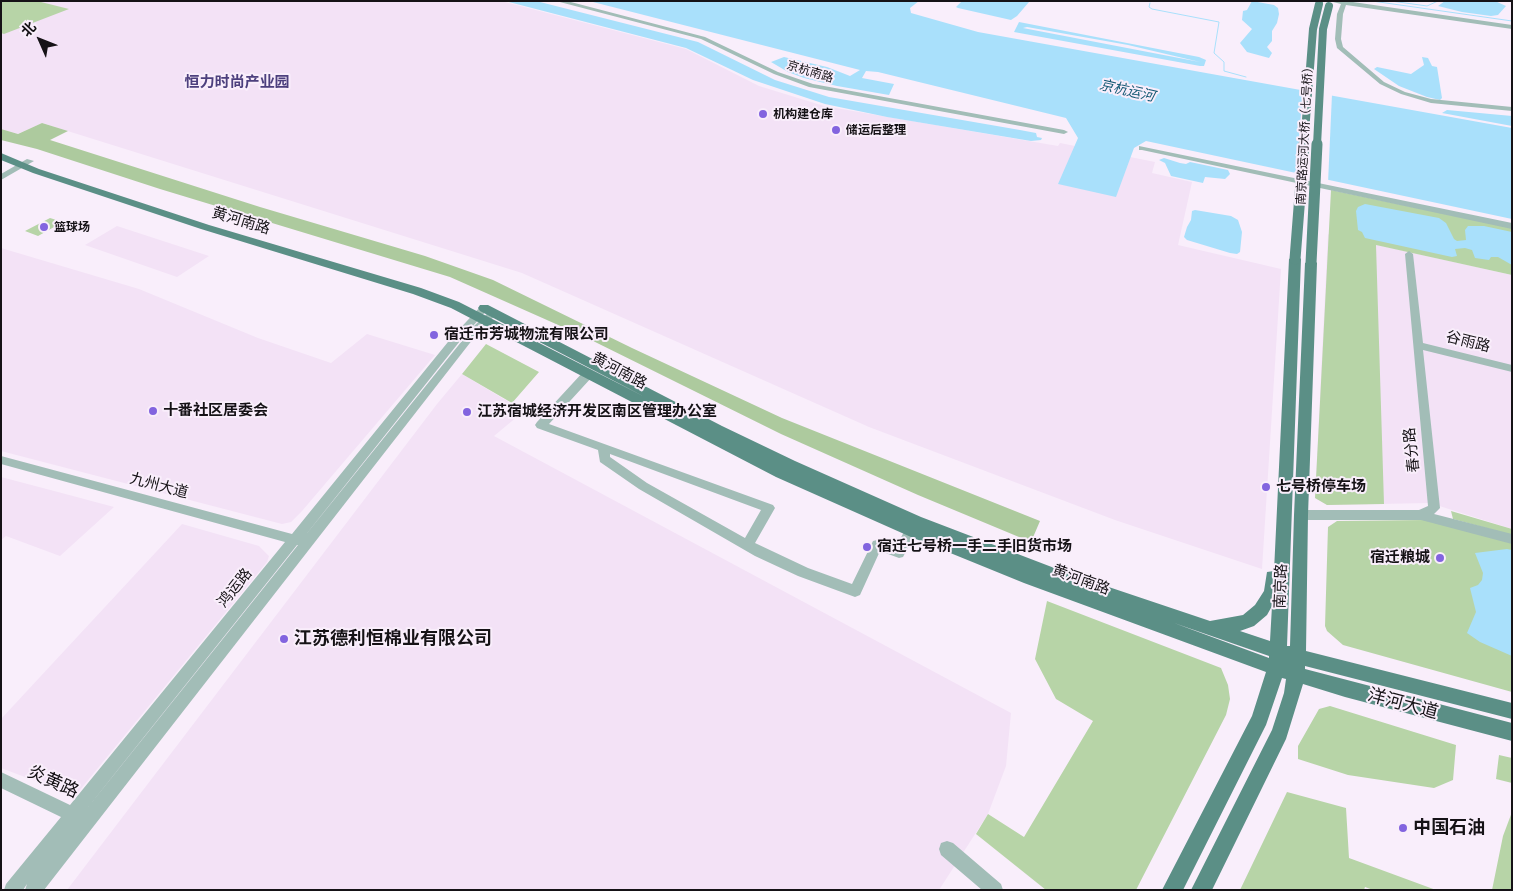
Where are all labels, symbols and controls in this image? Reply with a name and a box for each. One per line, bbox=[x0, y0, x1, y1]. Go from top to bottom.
north arrow bbox=[15, 15, 65, 65]
text: 北 bbox=[18, 18, 40, 40]
street label: 京杭南路 bbox=[785, 58, 835, 86]
street label: 南京路运河大桥（七号桥） bbox=[1294, 61, 1316, 205]
district label: 恒力时尚产业园 bbox=[185, 74, 289, 92]
water label: 京杭运河 bbox=[1098, 77, 1156, 105]
place label: 机构建仓库 bbox=[773, 107, 833, 121]
marker: 机构建仓库 bbox=[757, 108, 769, 120]
place label: 储运后整理 bbox=[846, 123, 906, 137]
marker: 储运后整理 bbox=[830, 124, 842, 136]
street label: 黄河南路 bbox=[210, 204, 272, 238]
place label: 篮球场 bbox=[54, 220, 90, 234]
marker: 篮球场 bbox=[38, 221, 50, 233]
place label: 宿迁市芳城物流有限公司 bbox=[444, 326, 609, 344]
street label: 谷雨路 bbox=[1444, 328, 1492, 356]
marker: 宿迁市芳城物流有限公司 bbox=[428, 329, 440, 341]
street label: 黄河南路 bbox=[588, 349, 650, 393]
place label: 十番社区居委会 bbox=[163, 402, 268, 420]
place label: 江苏宿城经济开发区南区管理办公室 bbox=[477, 403, 717, 421]
marker: 十番社区居委会 bbox=[147, 405, 159, 417]
marker: 江苏宿城经济开发区南区管理办公室 bbox=[461, 406, 473, 418]
street label: 春分路 bbox=[1401, 427, 1423, 473]
street label: 九州大道 bbox=[128, 470, 190, 502]
place label: 七号桥停车场 bbox=[1276, 478, 1366, 496]
marker: 七号桥停车场 bbox=[1260, 481, 1272, 493]
place label: 宿迁七号桥一手二手旧货市场 bbox=[877, 538, 1072, 556]
marker: 宿迁七号桥一手二手旧货市场 bbox=[861, 541, 873, 553]
place label: 宿迁粮城 bbox=[1370, 549, 1430, 567]
marker: 宿迁粮城 bbox=[1434, 552, 1446, 564]
street label: 黄河南路 bbox=[1050, 561, 1112, 599]
street label: 南京路 bbox=[1271, 563, 1291, 609]
street label: 鸿运路 bbox=[214, 565, 256, 611]
place label: 江苏德利恒棉业有限公司 bbox=[294, 628, 492, 650]
marker: 江苏德利恒棉业有限公司 bbox=[278, 633, 290, 645]
street label: 洋河大道 bbox=[1365, 684, 1441, 724]
street label: 炎黄路 bbox=[24, 761, 82, 803]
place label: 中国石油 bbox=[1413, 817, 1485, 839]
marker: 中国石油 bbox=[1397, 822, 1409, 834]

